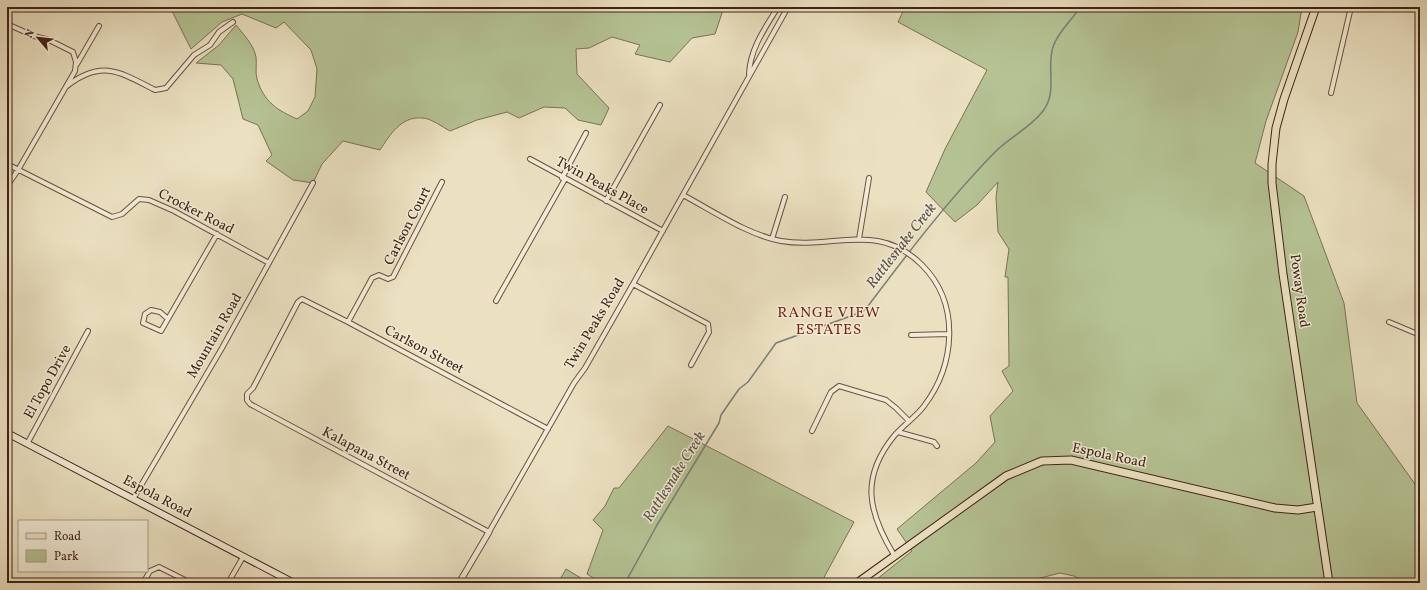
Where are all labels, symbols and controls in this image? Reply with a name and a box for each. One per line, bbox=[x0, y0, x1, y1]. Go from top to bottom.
north arrow bbox=[18, 18, 58, 58]
text: N bbox=[22, 27, 39, 41]
street label: Twin Peaks Place bbox=[552, 153, 652, 220]
street label: Carlson Court bbox=[380, 183, 436, 269]
street label: Crocker Road bbox=[155, 185, 237, 239]
water label: Rattlesnake Creek bbox=[862, 199, 942, 293]
street label: Poway Road bbox=[1284, 253, 1314, 329]
street label: Twin Peaks Road bbox=[560, 275, 630, 373]
street label: Mountain Road bbox=[183, 290, 247, 382]
district label: RANGE VIEW ESTATES bbox=[777, 303, 881, 341]
street label: Carlson Street bbox=[381, 321, 467, 379]
street label: El Topo Drive bbox=[20, 341, 76, 423]
street label: Kalapana Street bbox=[319, 423, 414, 485]
water label: Rattlesnake Creek bbox=[639, 428, 711, 526]
street label: Espola Road bbox=[1070, 439, 1148, 473]
street label: Espola Road bbox=[119, 471, 195, 523]
legend bbox=[18, 520, 148, 572]
text: Road bbox=[54, 529, 81, 545]
text: Park bbox=[54, 549, 79, 565]

